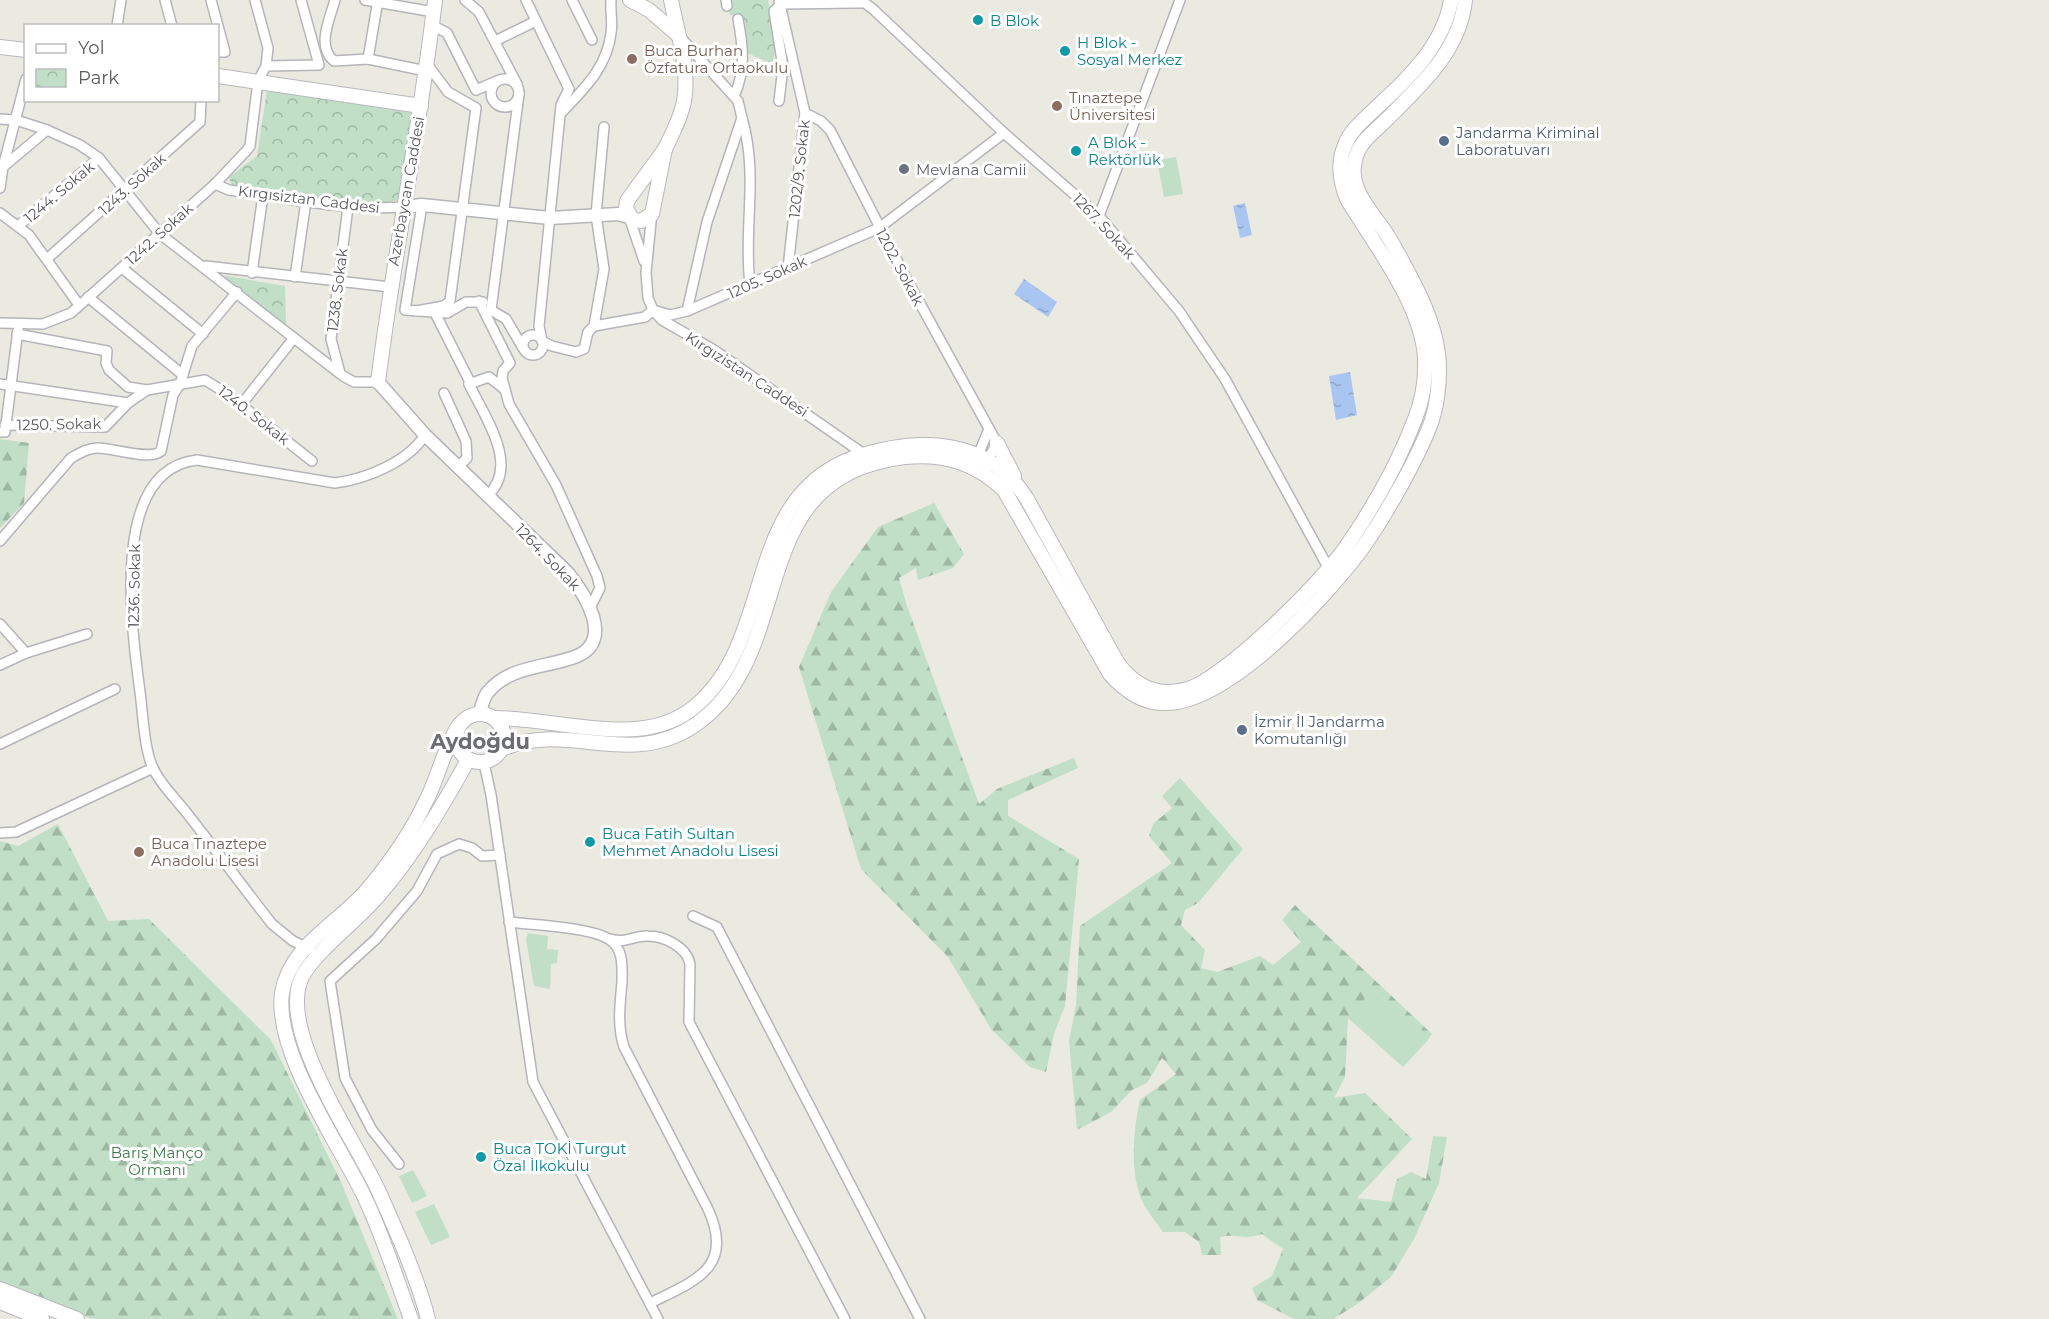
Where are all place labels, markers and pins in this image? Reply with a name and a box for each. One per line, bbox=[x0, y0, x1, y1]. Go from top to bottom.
place label: B Blok bbox=[990, 11, 1039, 30]
marker: B Blok bbox=[971, 13, 985, 27]
place label: H Blok - Sosyal Merkez bbox=[1077, 33, 1183, 69]
place label: Buca Burhan Özfatura Ortaokulu bbox=[644, 41, 788, 77]
marker: H Blok - Sosyal Merkez bbox=[1058, 44, 1072, 58]
marker: Buca Burhan Özfatura Ortaokulu bbox=[625, 52, 639, 66]
place label: Tınaztepe Üniversitesi bbox=[1069, 88, 1155, 124]
marker: Tınaztepe Üniversitesi bbox=[1050, 99, 1064, 113]
place label: Jandarma Kriminal Laboratuvarı bbox=[1455, 123, 1600, 159]
place label: A Blok - Rektörlük bbox=[1088, 133, 1161, 169]
marker: Jandarma Kriminal Laboratuvarı bbox=[1437, 134, 1451, 148]
marker: A Blok - Rektörlük bbox=[1069, 144, 1083, 158]
place label: Mevlana Camii bbox=[916, 160, 1027, 179]
marker: Mevlana Camii bbox=[897, 162, 911, 176]
place label: İzmir İl Jandarma Komutanlığı bbox=[1254, 712, 1385, 748]
marker: İzmir İl Jandarma Komutanlığı bbox=[1235, 723, 1249, 737]
place label: Buca Fatih Sultan Mehmet Anadolu Lisesi bbox=[602, 824, 779, 860]
place label: Buca Tınaztepe Anadolu Lisesi bbox=[151, 834, 267, 870]
marker: Buca Fatih Sultan Mehmet Anadolu Lisesi bbox=[583, 835, 597, 849]
marker: Buca Tınaztepe Anadolu Lisesi bbox=[132, 845, 146, 859]
place label: Buca TOKİ Turgut Özal İlkokulu bbox=[493, 1139, 627, 1175]
marker: Buca TOKİ Turgut Özal İlkokulu bbox=[474, 1150, 488, 1164]

